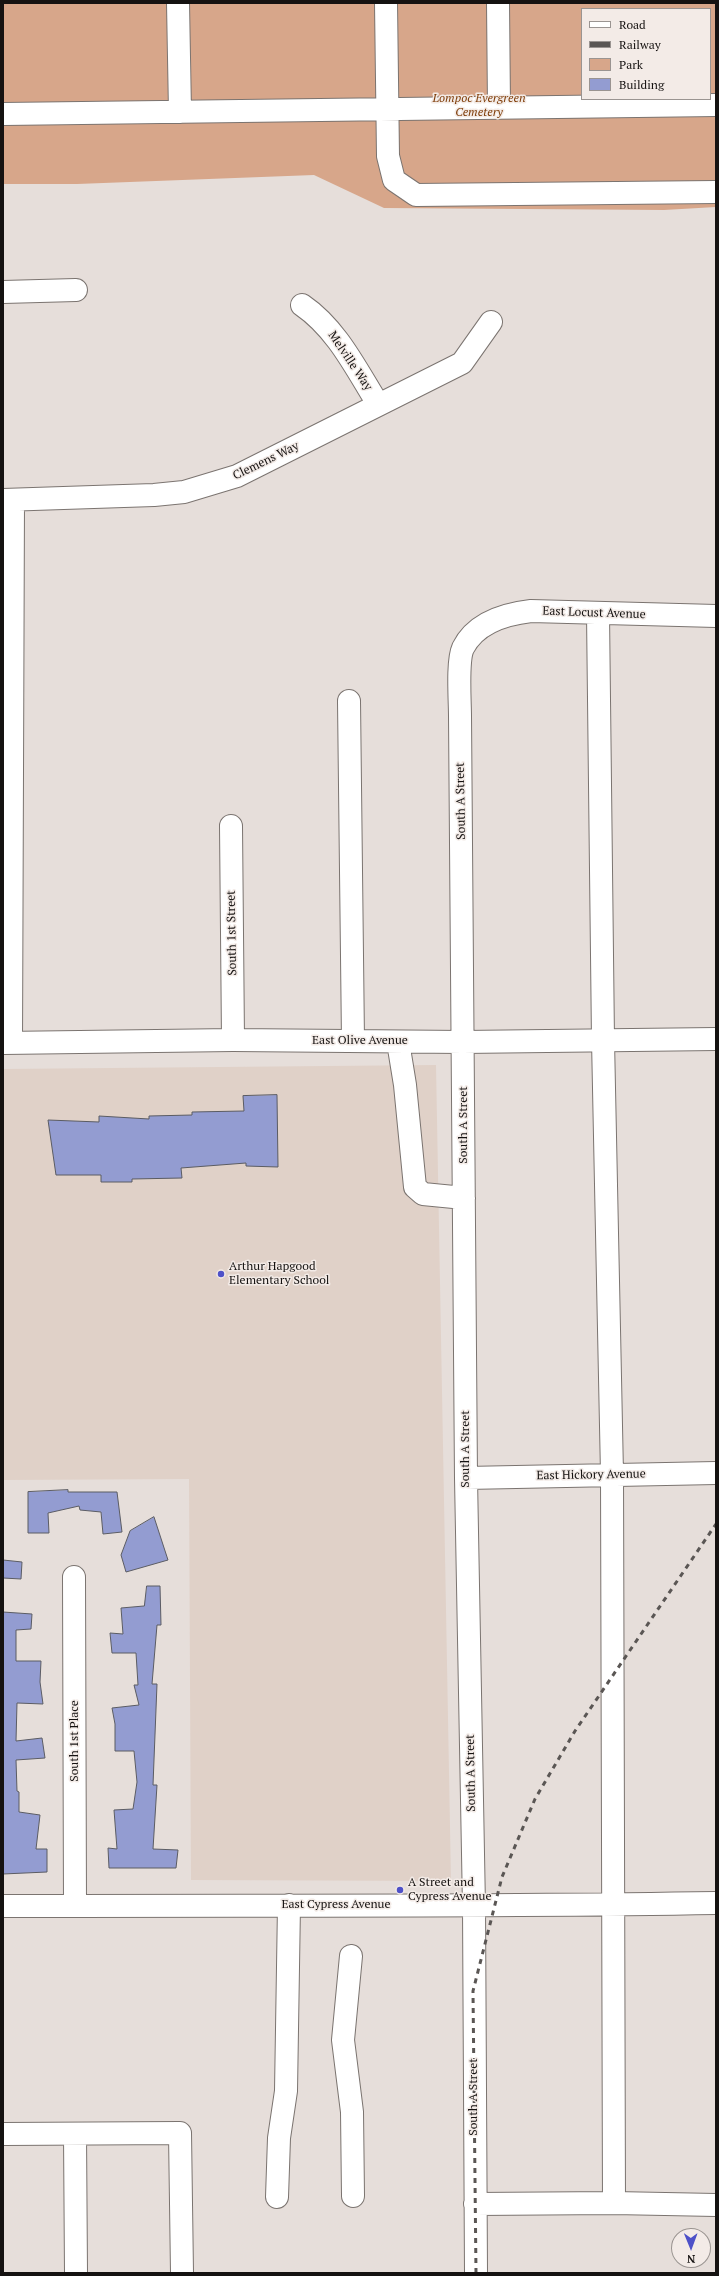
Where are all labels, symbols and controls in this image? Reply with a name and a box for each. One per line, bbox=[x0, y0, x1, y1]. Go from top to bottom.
legend bbox=[581, 8, 711, 100]
text: Road bbox=[619, 17, 646, 32]
text: Railway bbox=[619, 37, 661, 52]
text: Park bbox=[619, 57, 643, 72]
text: Building bbox=[619, 77, 664, 92]
park label: Lompoc Evergreen Cemetery bbox=[433, 92, 525, 120]
street label: Melville Way bbox=[325, 329, 375, 393]
street label: Clemens Way bbox=[231, 439, 301, 483]
street label: East Locust Avenue bbox=[542, 604, 646, 622]
street label: South A Street bbox=[453, 762, 469, 840]
street label: South 1st Street bbox=[224, 890, 240, 976]
street label: East Olive Avenue bbox=[312, 1034, 408, 1048]
street label: South A Street bbox=[457, 1086, 471, 1164]
place label: Arthur Hapgood Elementary School bbox=[229, 1260, 329, 1288]
marker: Arthur Hapgood Elementary School bbox=[216, 1269, 226, 1279]
street label: South A Street bbox=[459, 1410, 473, 1488]
street label: East Hickory Avenue bbox=[536, 1467, 646, 1483]
street label: South 1st Place bbox=[68, 1700, 82, 1782]
street label: South A Street bbox=[463, 1734, 479, 1812]
place label: A Street and Cypress Avenue bbox=[408, 1876, 491, 1904]
marker: A Street and Cypress Avenue bbox=[395, 1885, 405, 1895]
street label: East Cypress Avenue bbox=[281, 1898, 391, 1912]
street label: South A Street bbox=[467, 2058, 481, 2136]
north arrow bbox=[671, 2228, 711, 2268]
text: N bbox=[687, 2252, 695, 2266]

